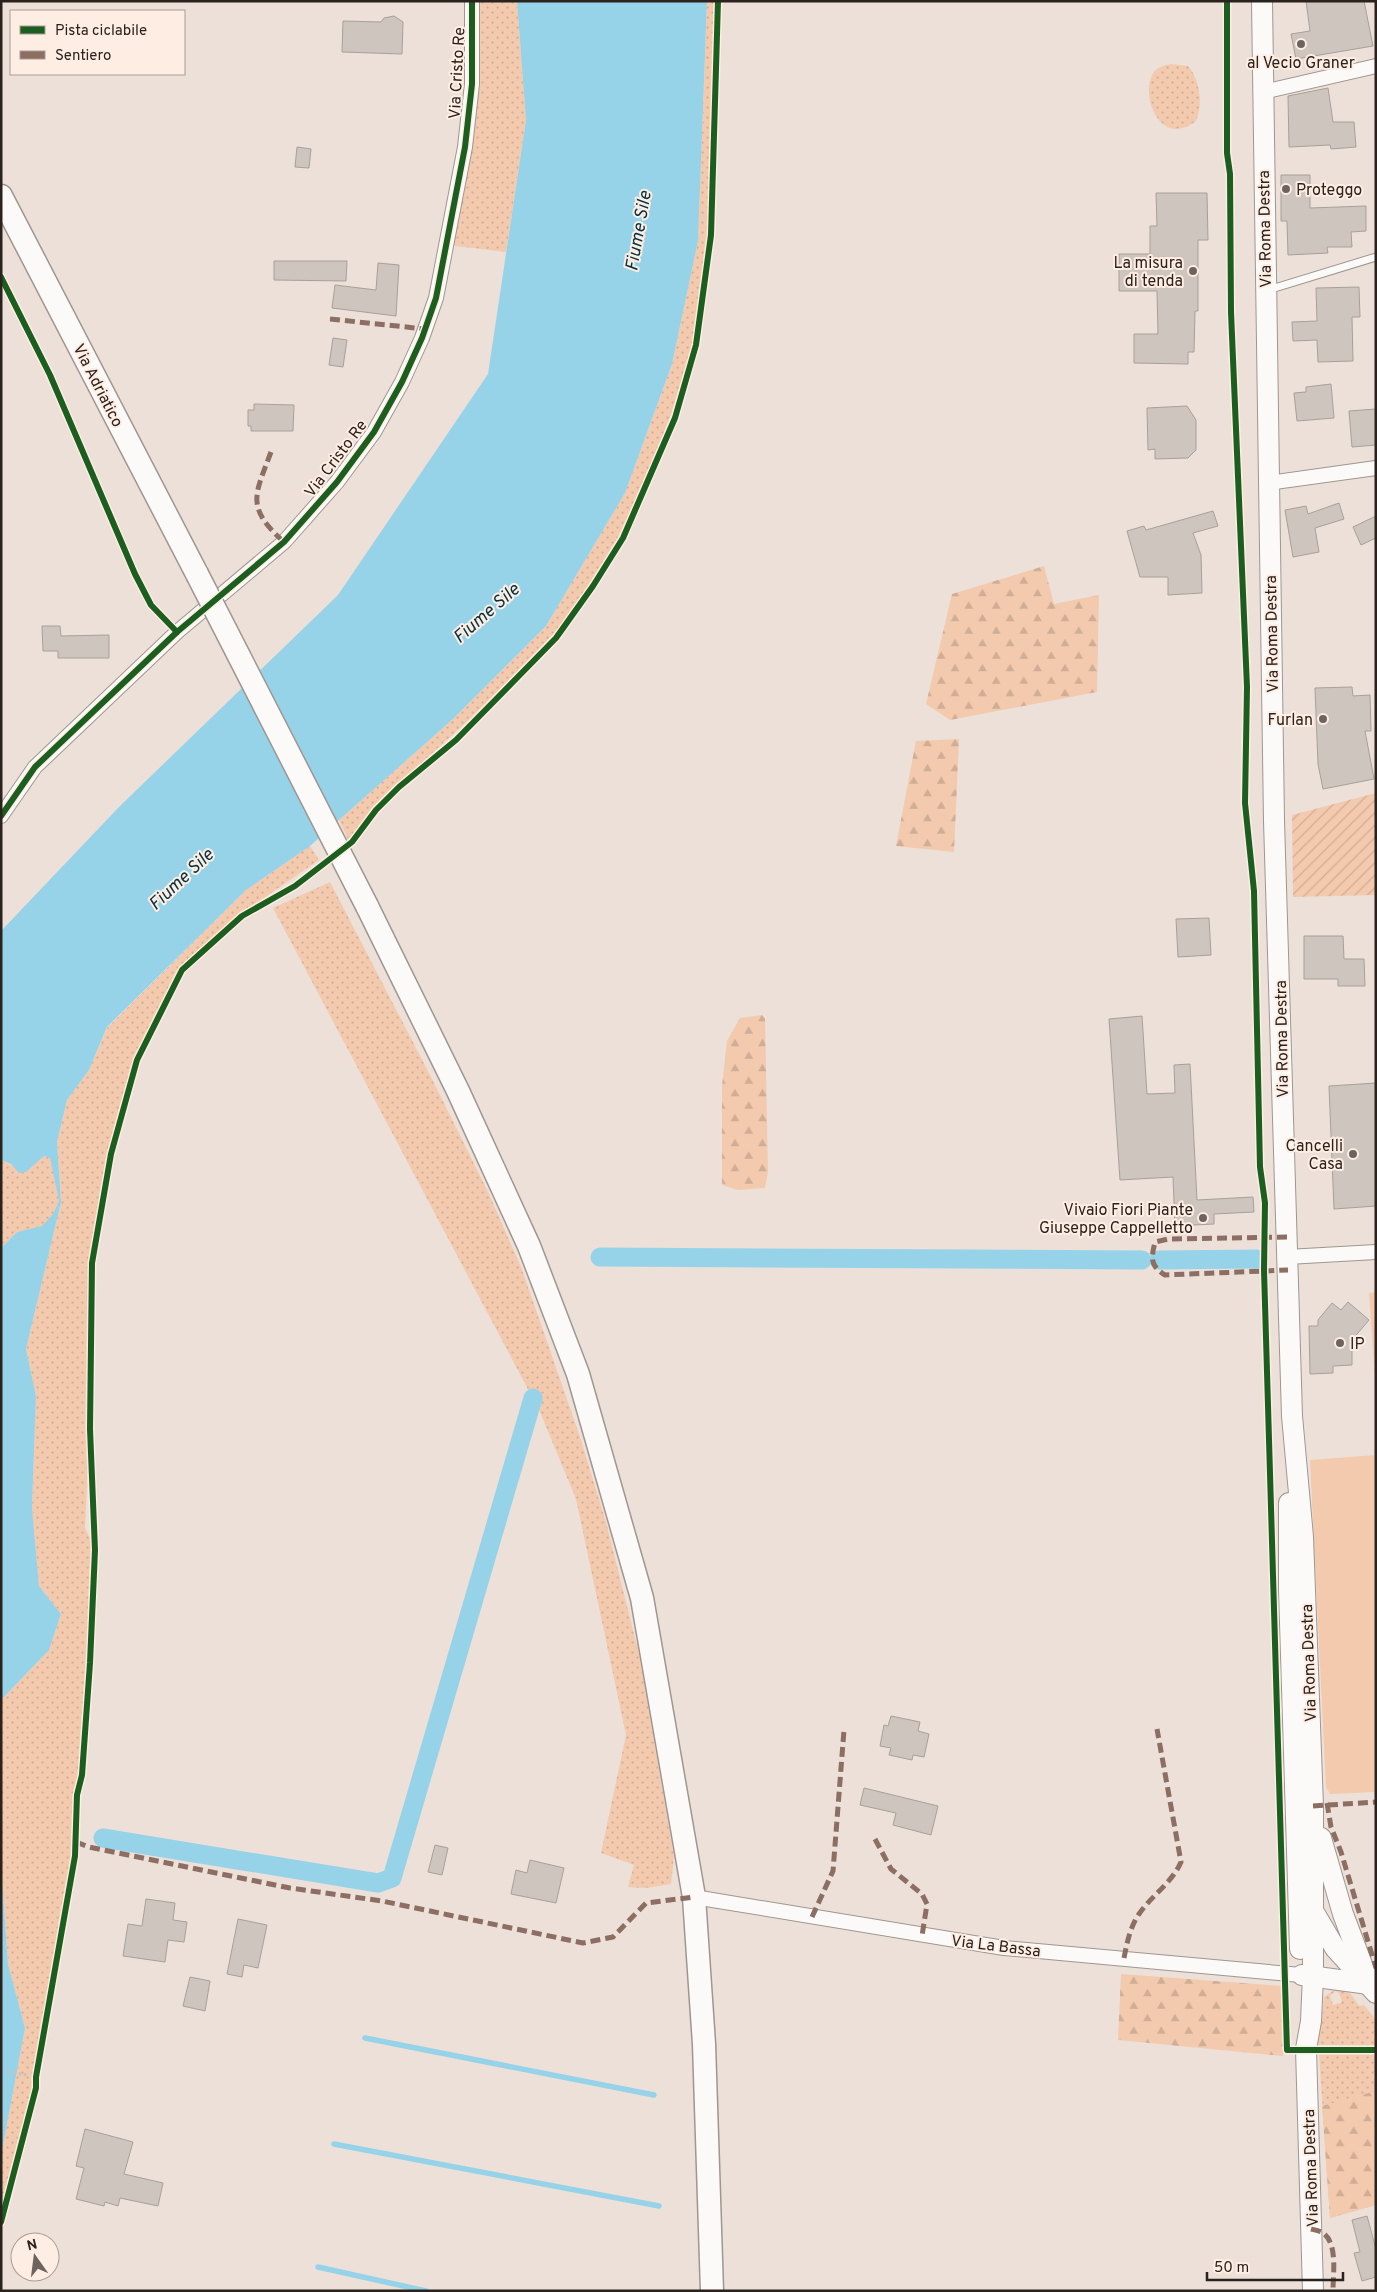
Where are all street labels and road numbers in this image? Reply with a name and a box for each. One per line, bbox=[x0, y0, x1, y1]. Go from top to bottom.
street label: Via Cristo Re bbox=[446, 27, 470, 120]
street label: Via Roma Destra bbox=[1255, 170, 1277, 288]
street label: Via Adriatico bbox=[68, 341, 127, 431]
street label: Via Cristo Re bbox=[301, 416, 372, 502]
street label: Via Roma Destra bbox=[1262, 575, 1284, 693]
street label: Via Roma Destra bbox=[1272, 980, 1294, 1098]
street label: Via Roma Destra bbox=[1298, 1604, 1322, 1722]
street label: Via La Bassa bbox=[950, 1932, 1042, 1962]
street label: Via Roma Destra bbox=[1300, 2109, 1324, 2227]

